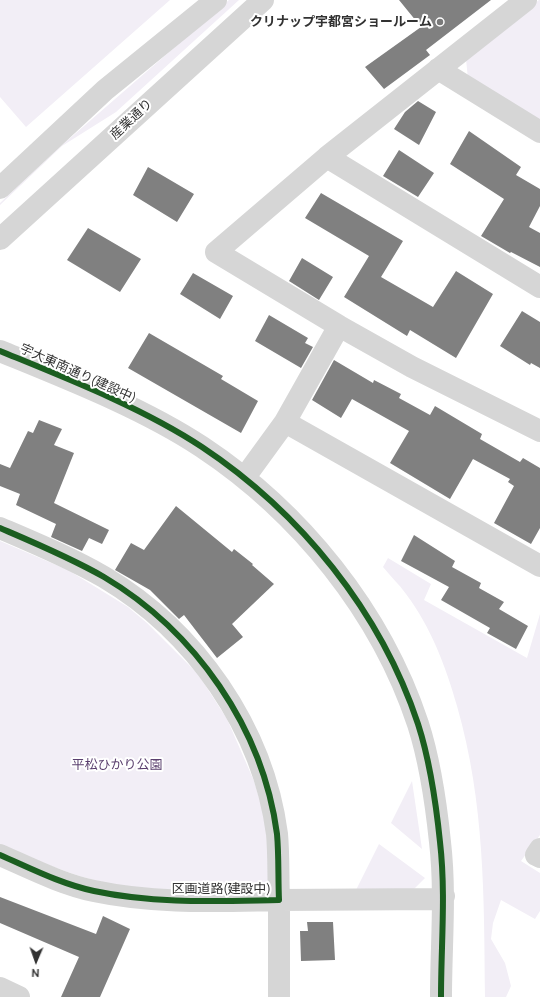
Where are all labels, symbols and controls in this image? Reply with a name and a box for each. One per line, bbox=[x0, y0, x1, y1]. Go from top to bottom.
place label: クリナップ宇都宮ショールーム bbox=[250, 14, 432, 30]
marker: クリナップ宇都宮ショールーム bbox=[435, 17, 445, 27]
street label: 産業通り bbox=[107, 96, 155, 142]
street label: 宇大東南通り(建設中) bbox=[18, 340, 138, 406]
park label: 平松ひかり公園 bbox=[72, 757, 162, 773]
street label: 区画道路(建設中) bbox=[171, 881, 271, 897]
north arrow bbox=[16, 941, 56, 981]
text: N bbox=[31, 967, 40, 979]

